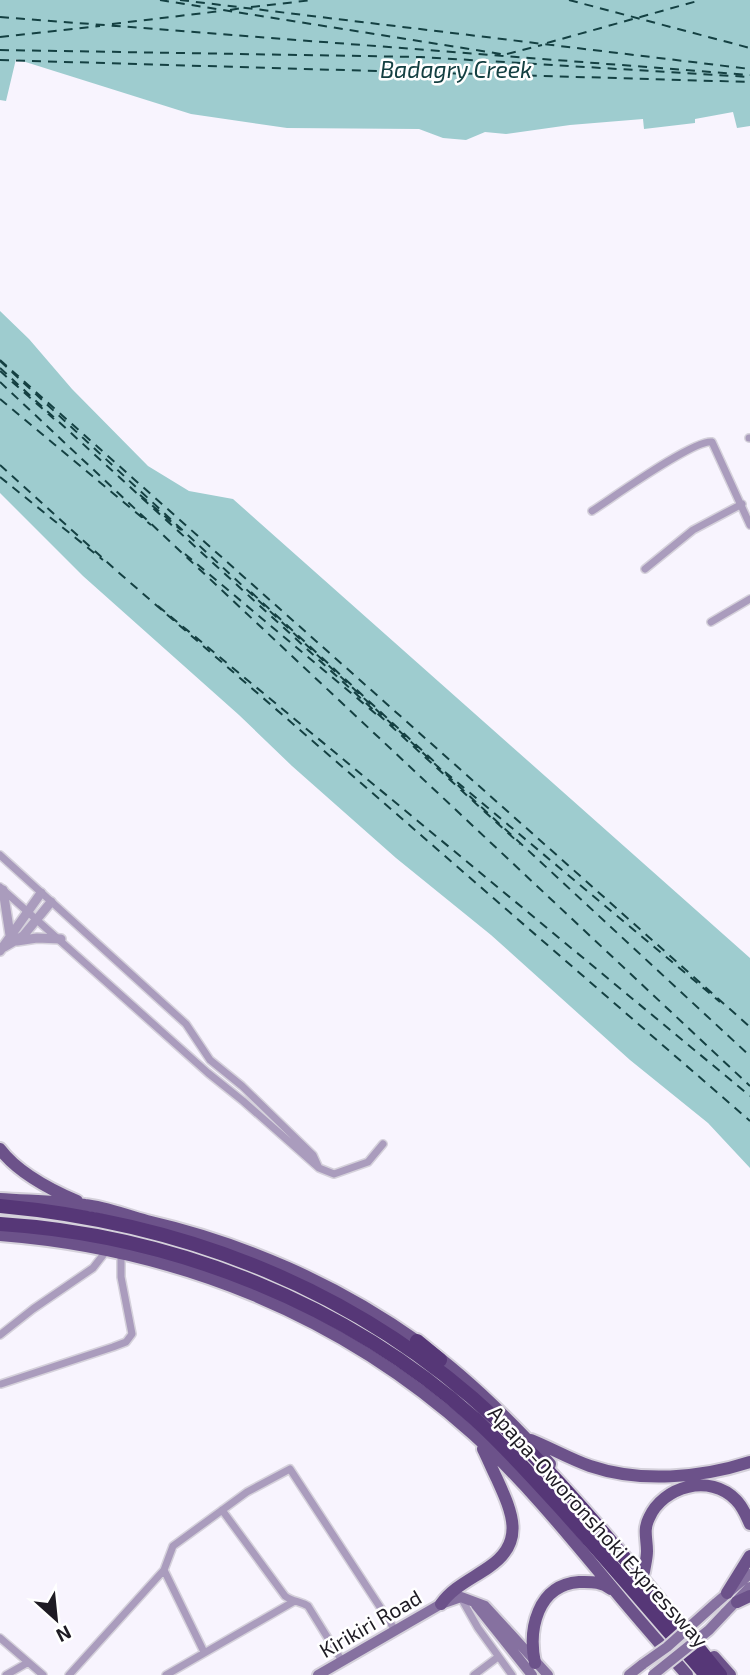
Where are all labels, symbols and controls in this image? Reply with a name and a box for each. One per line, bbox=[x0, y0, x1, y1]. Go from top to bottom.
water label: Badagry Creek bbox=[380, 55, 532, 83]
street label: Apapa-Oworonshoki Expressway bbox=[484, 1400, 714, 1652]
north arrow bbox=[21, 1584, 91, 1654]
street label: Kirikiri Road bbox=[314, 1584, 426, 1662]
text: N bbox=[53, 1621, 75, 1648]

